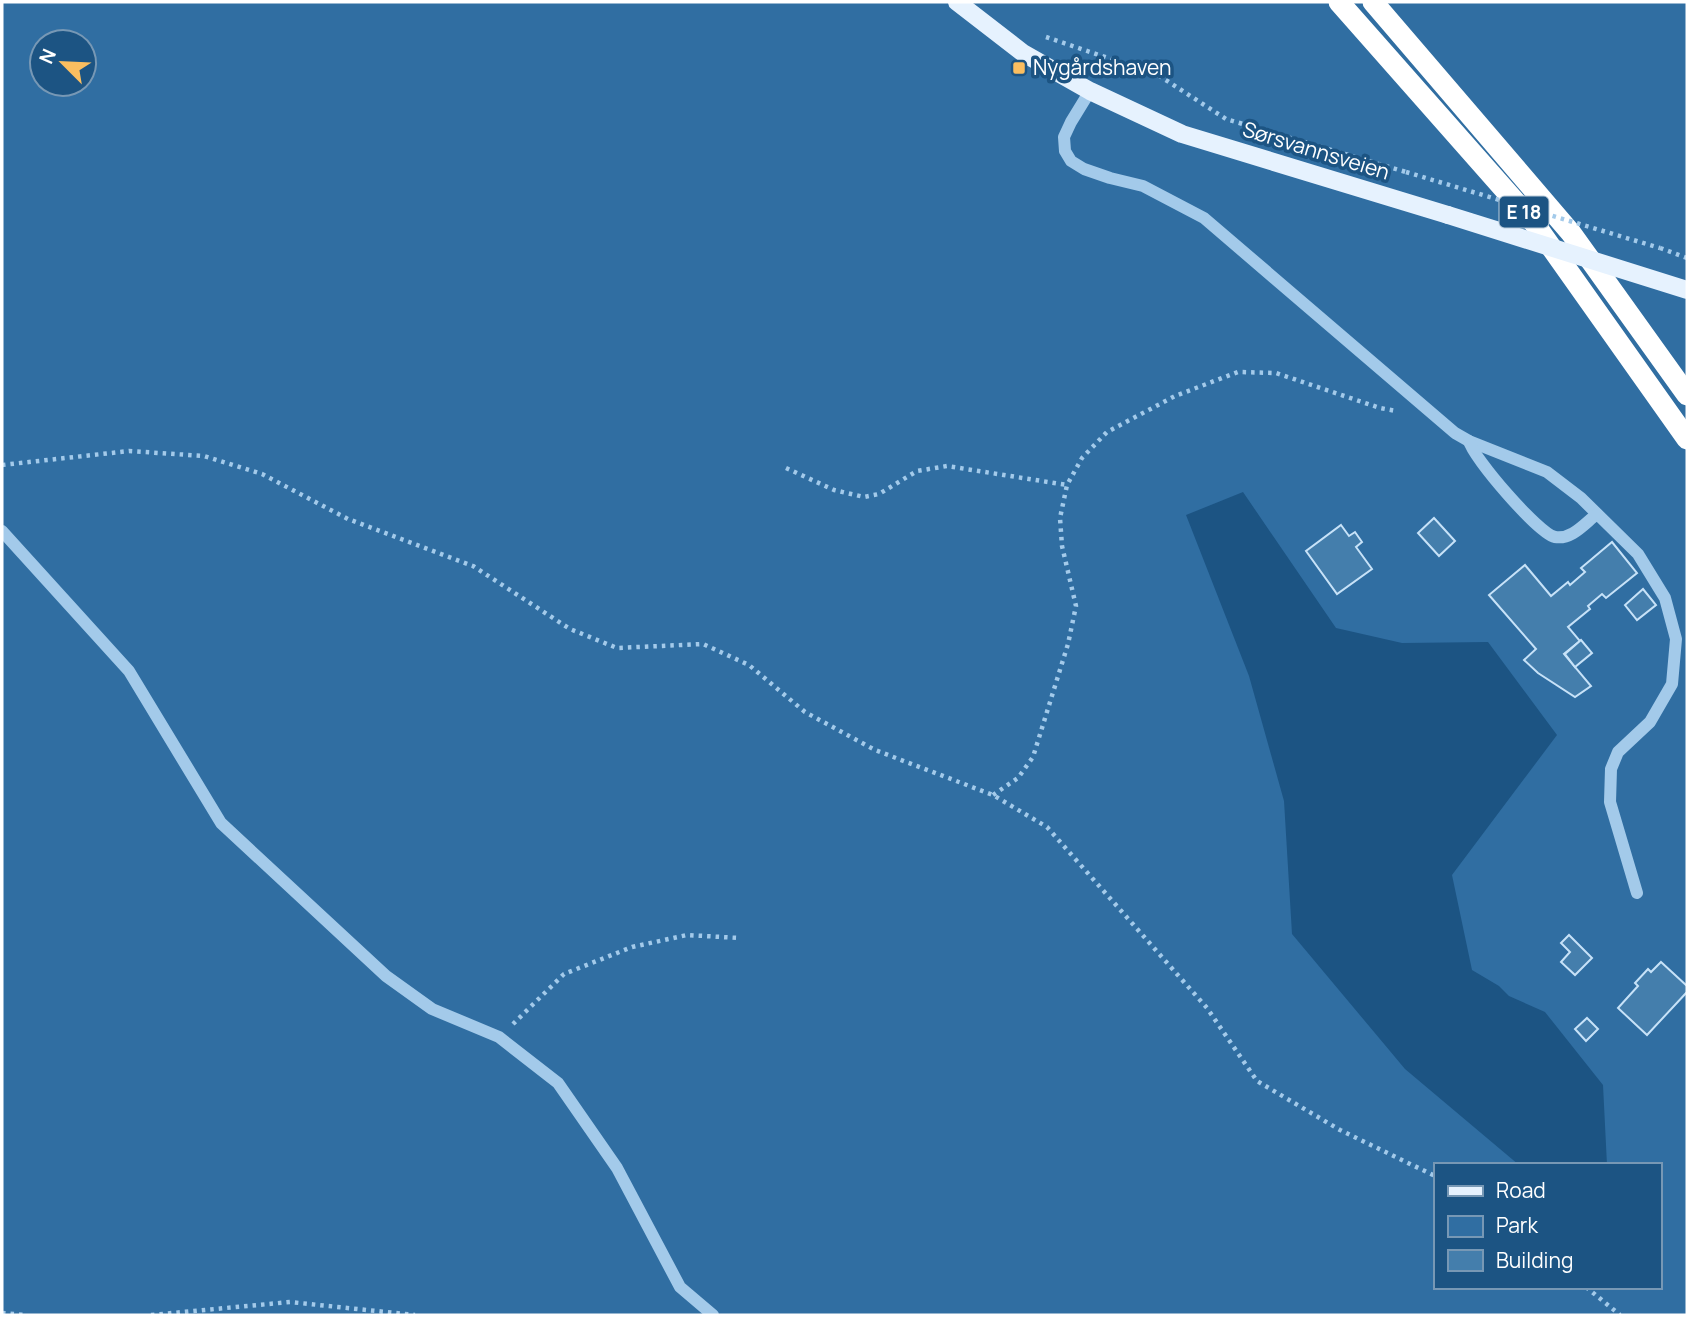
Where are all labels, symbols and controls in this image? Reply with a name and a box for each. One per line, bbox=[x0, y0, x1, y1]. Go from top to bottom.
north arrow bbox=[28, 28, 98, 98]
text: N bbox=[33, 45, 62, 68]
place label: Nygårdshaven bbox=[1033, 53, 1172, 81]
marker: Nygårdshaven bbox=[1011, 60, 1027, 76]
street label: Sørsvannsveien bbox=[1239, 114, 1393, 186]
road number: E 18 bbox=[1500, 196, 1548, 228]
legend bbox=[1434, 1163, 1661, 1289]
text: Road bbox=[1496, 1176, 1546, 1204]
text: Park bbox=[1496, 1211, 1538, 1239]
text: Building bbox=[1496, 1246, 1573, 1274]

